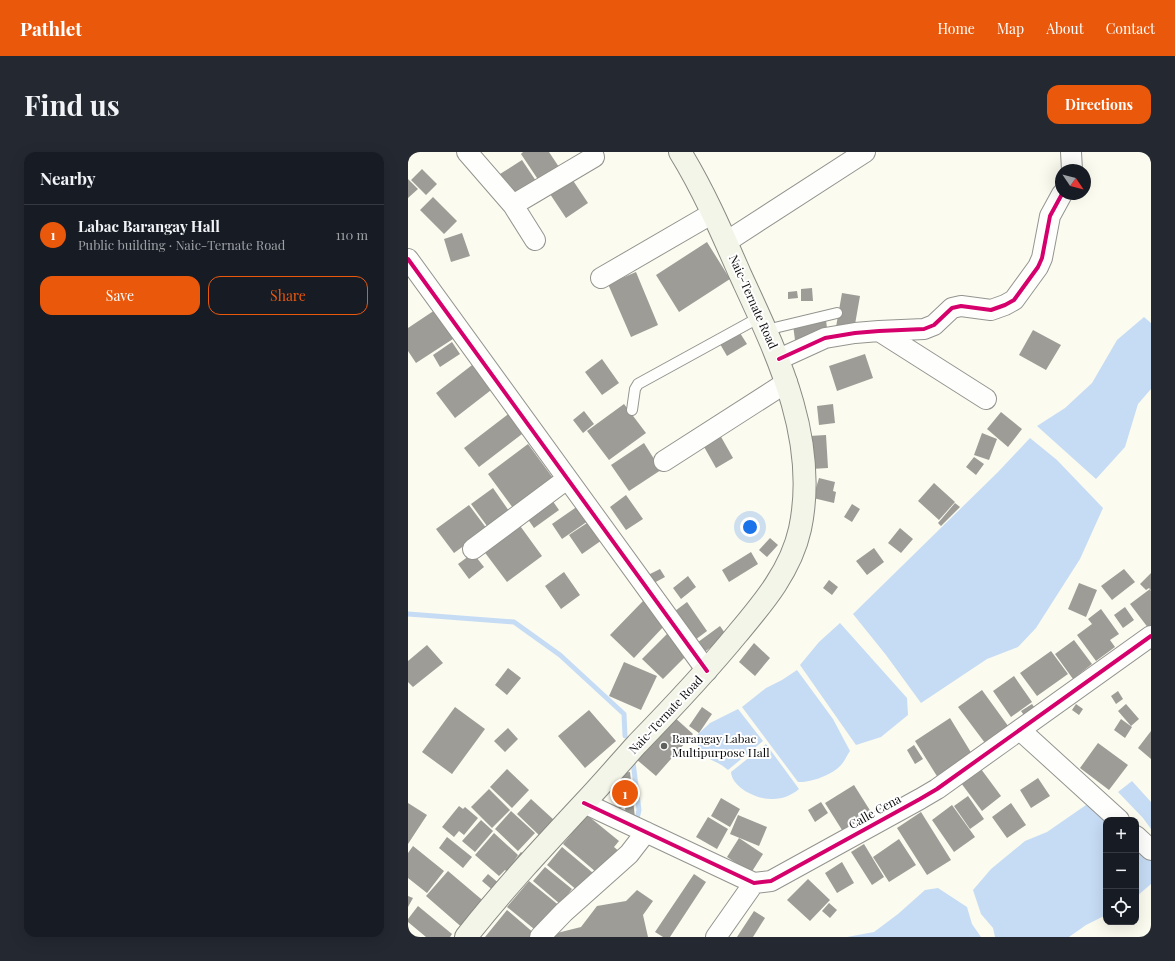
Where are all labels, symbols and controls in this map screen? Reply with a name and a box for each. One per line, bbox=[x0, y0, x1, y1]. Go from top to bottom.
text: Pathlet bbox=[20, 15, 82, 41]
text: Home bbox=[937, 19, 975, 38]
text: Map bbox=[997, 19, 1024, 38]
text: About bbox=[1046, 19, 1084, 38]
text: Contact bbox=[1106, 19, 1155, 38]
button: Directions bbox=[1047, 85, 1151, 124]
text: Find us bbox=[24, 86, 120, 123]
north arrow bbox=[1055, 164, 1091, 200]
text: Nearby bbox=[40, 167, 95, 189]
text: Labac Barangay Hall bbox=[78, 216, 220, 236]
text: 1 bbox=[51, 226, 55, 243]
text: 110 m bbox=[336, 226, 368, 243]
text: Public building · Naic-Ternate Road bbox=[78, 236, 285, 253]
street label: Naic-Ternate Road bbox=[726, 252, 782, 351]
button: Save bbox=[40, 276, 200, 315]
button: Share bbox=[208, 276, 368, 315]
your location bbox=[740, 517, 760, 537]
street label: Naic-Ternate Road bbox=[625, 672, 706, 757]
place label: Barangay Labac Multipurpose Hall bbox=[672, 730, 770, 760]
marker: Barangay Labac Multipurpose Hall bbox=[659, 741, 669, 751]
pin: 1 bbox=[612, 778, 638, 808]
street label: Calle Cena bbox=[845, 790, 904, 832]
map controls bbox=[1103, 817, 1139, 925]
button: + bbox=[1103, 817, 1139, 853]
button: − bbox=[1103, 853, 1139, 889]
button: locate bbox=[1103, 889, 1139, 925]

